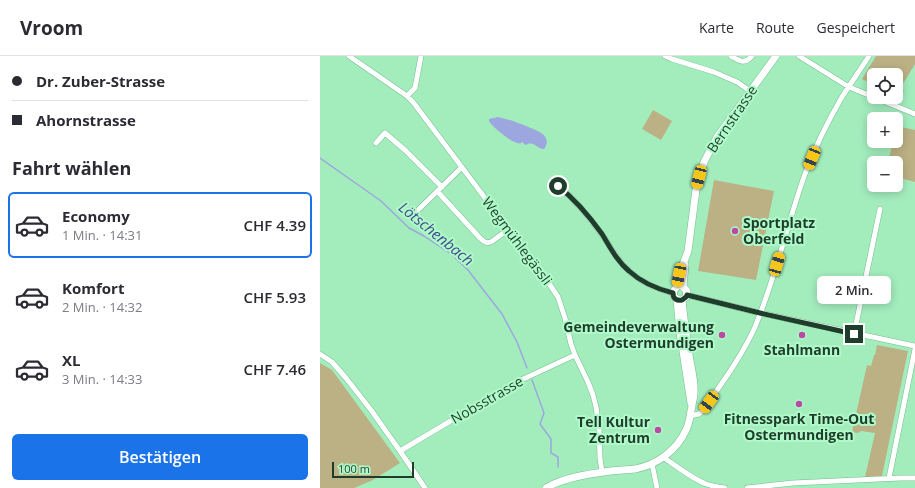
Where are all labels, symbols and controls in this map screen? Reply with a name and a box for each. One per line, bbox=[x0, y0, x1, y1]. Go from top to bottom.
text: Vroom bbox=[20, 15, 83, 41]
text: Karte bbox=[699, 18, 734, 37]
text: Route bbox=[756, 18, 794, 37]
text: Gespeichert bbox=[816, 18, 895, 37]
map controls bbox=[867, 68, 903, 192]
button: locate bbox=[867, 68, 903, 104]
text: Dr. Zuber-Strasse bbox=[36, 71, 165, 91]
street label: Bernstrasse bbox=[702, 81, 761, 156]
text: Ahornstrasse bbox=[36, 110, 136, 130]
button: + bbox=[867, 112, 903, 148]
car bbox=[802, 145, 822, 171]
text: Fahrt wählen bbox=[12, 156, 131, 180]
button: − bbox=[867, 156, 903, 192]
car bbox=[690, 164, 708, 190]
route start bbox=[549, 177, 567, 195]
street label: Wegmühlegässli bbox=[478, 193, 557, 289]
water label: Lötschenbach bbox=[395, 197, 478, 270]
text: Economy bbox=[62, 206, 130, 226]
icon: car bbox=[14, 207, 50, 243]
place label: Sportplatz Oberfeld bbox=[743, 213, 815, 248]
text: CHF 4.39 bbox=[243, 215, 306, 235]
text: 1 Min. · 14:31 bbox=[62, 226, 143, 244]
marker: Sportplatz Oberfeld bbox=[730, 226, 740, 236]
car bbox=[768, 251, 786, 277]
car bbox=[671, 262, 687, 288]
callout: 2 Min. bbox=[817, 276, 891, 304]
text: Komfort bbox=[62, 278, 124, 298]
icon: car bbox=[14, 279, 50, 315]
text: 2 Min. bbox=[835, 281, 873, 299]
text: CHF 5.93 bbox=[243, 287, 306, 307]
text: 2 Min. · 14:32 bbox=[62, 298, 143, 316]
place label: Gemeindeverwaltung Ostermundigen bbox=[563, 317, 714, 352]
route end bbox=[845, 325, 863, 343]
marker: Gemeindeverwaltung Ostermundigen bbox=[717, 330, 727, 340]
marker: Stahlmann bbox=[797, 330, 807, 340]
place label: Stahlmann bbox=[764, 340, 840, 359]
text: XL bbox=[62, 350, 80, 370]
icon: car bbox=[14, 351, 50, 387]
text: CHF 7.46 bbox=[243, 359, 306, 379]
text: 3 Min. · 14:33 bbox=[62, 370, 143, 388]
street label: Nobsstrasse bbox=[447, 371, 527, 428]
car bbox=[697, 389, 721, 415]
marker: Fitnesspark Time-Out Ostermundigen bbox=[794, 399, 804, 409]
place label: Fitnesspark Time-Out Ostermundigen bbox=[724, 409, 874, 444]
place label: Tell Kultur Zentrum bbox=[577, 412, 651, 447]
marker: Tell Kultur Zentrum bbox=[653, 425, 663, 435]
button: Bestätigen bbox=[12, 434, 308, 480]
scale bar bbox=[332, 460, 414, 479]
text: 100 m bbox=[338, 461, 370, 476]

